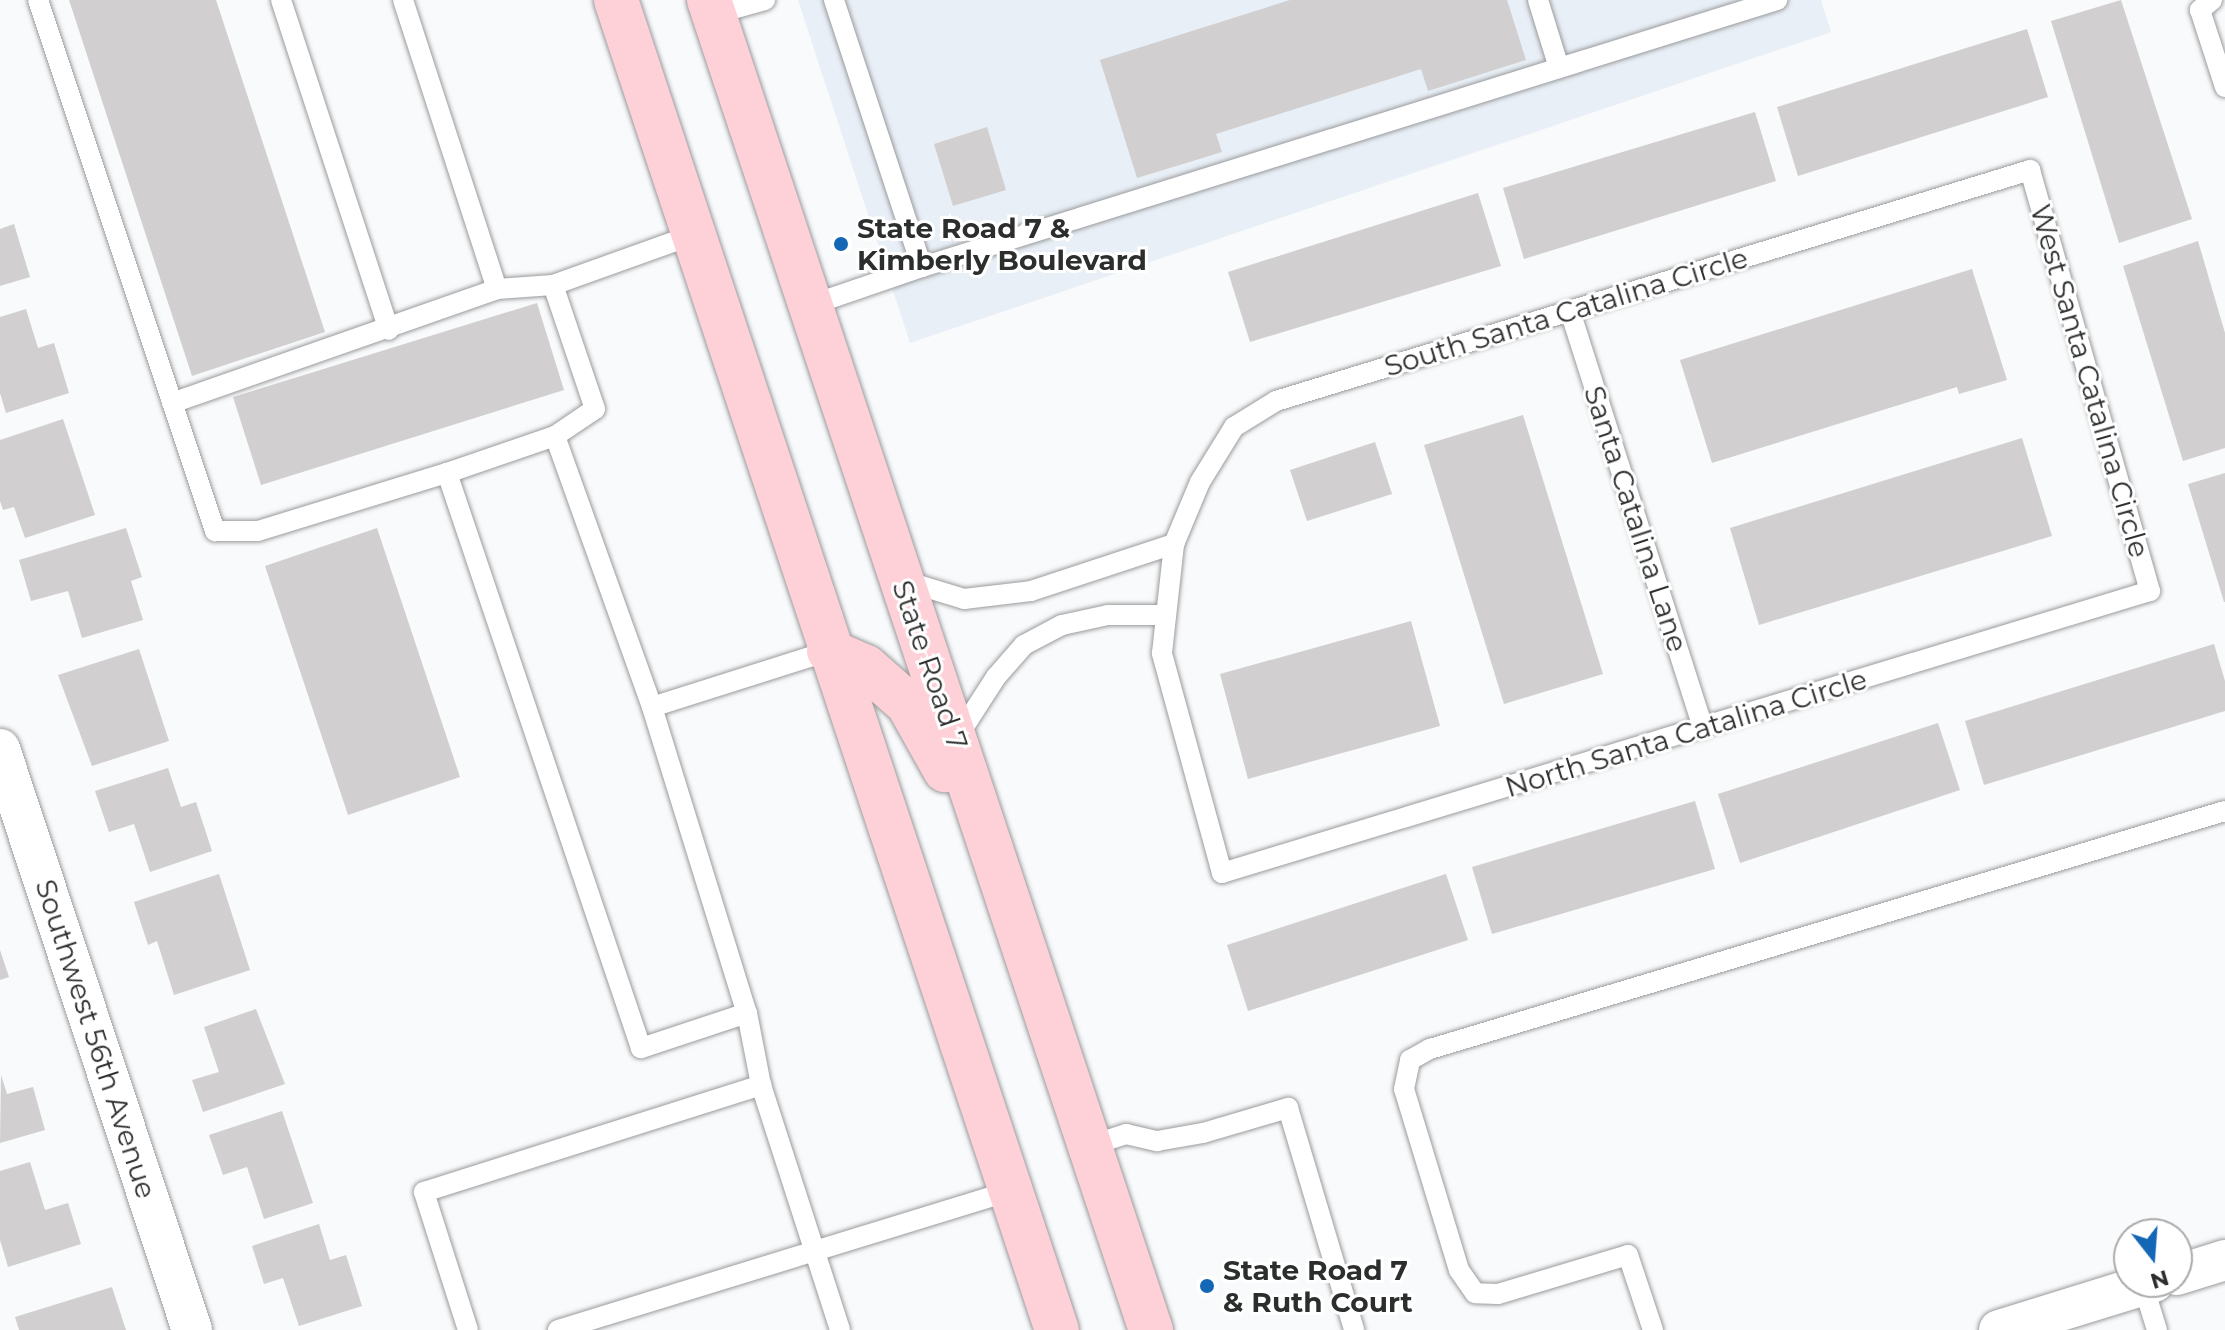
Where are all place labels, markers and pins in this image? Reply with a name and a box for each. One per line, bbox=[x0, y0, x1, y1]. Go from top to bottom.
place label: State Road 7 & Kimberly Boulevard bbox=[857, 211, 1147, 277]
marker: State Road 7 & Kimberly Boulevard bbox=[832, 235, 850, 253]
place label: State Road 7 & Ruth Court bbox=[1223, 1253, 1413, 1319]
marker: State Road 7 & Ruth Court bbox=[1198, 1277, 1216, 1295]

